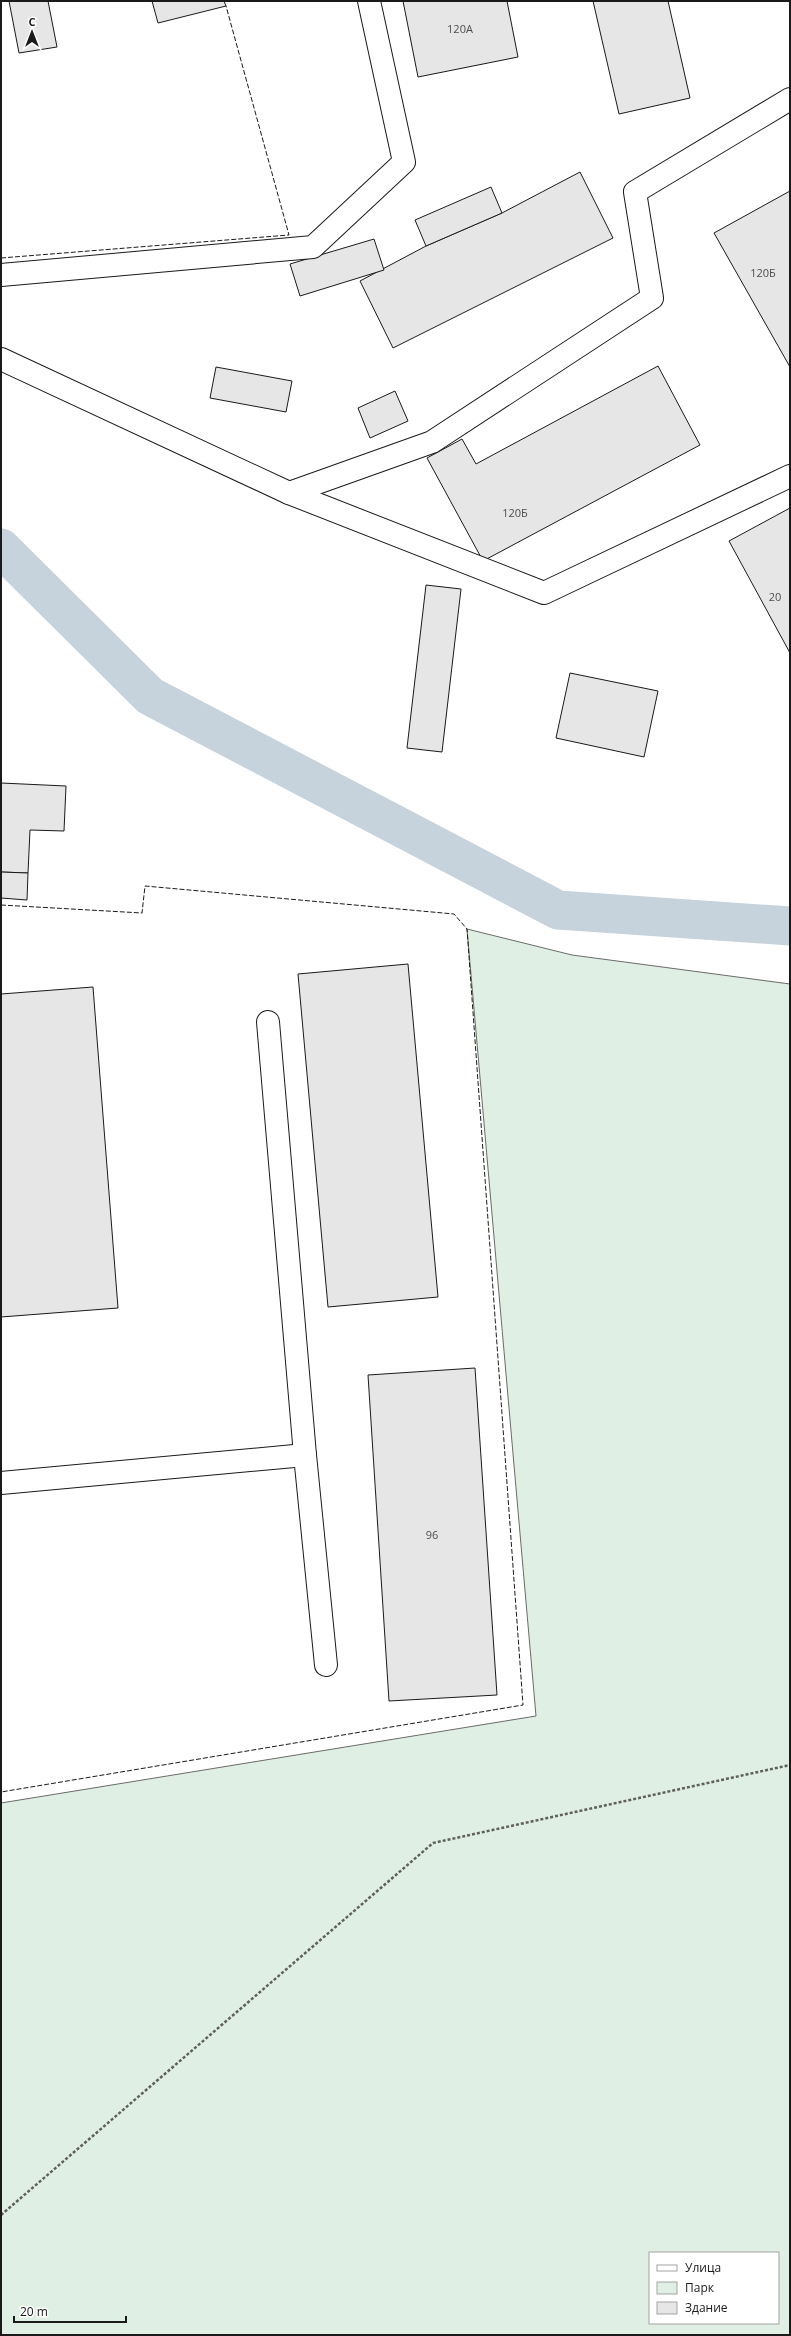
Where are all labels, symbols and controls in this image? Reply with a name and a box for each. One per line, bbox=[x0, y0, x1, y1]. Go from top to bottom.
north arrow bbox=[12, 12, 52, 52]
text: С bbox=[28, 14, 36, 29]
house number: 120А bbox=[447, 21, 473, 36]
house number: 120Б bbox=[750, 265, 776, 280]
house number: 120Б bbox=[502, 505, 528, 520]
house number: 20 bbox=[769, 589, 781, 604]
house number: 96 bbox=[426, 1527, 438, 1542]
legend bbox=[649, 2252, 779, 2324]
text: Улица bbox=[685, 2259, 721, 2276]
text: Парк bbox=[685, 2279, 715, 2296]
scale bar bbox=[14, 2298, 126, 2324]
text: Здание bbox=[685, 2299, 728, 2316]
text: 20 m bbox=[20, 2303, 48, 2320]

